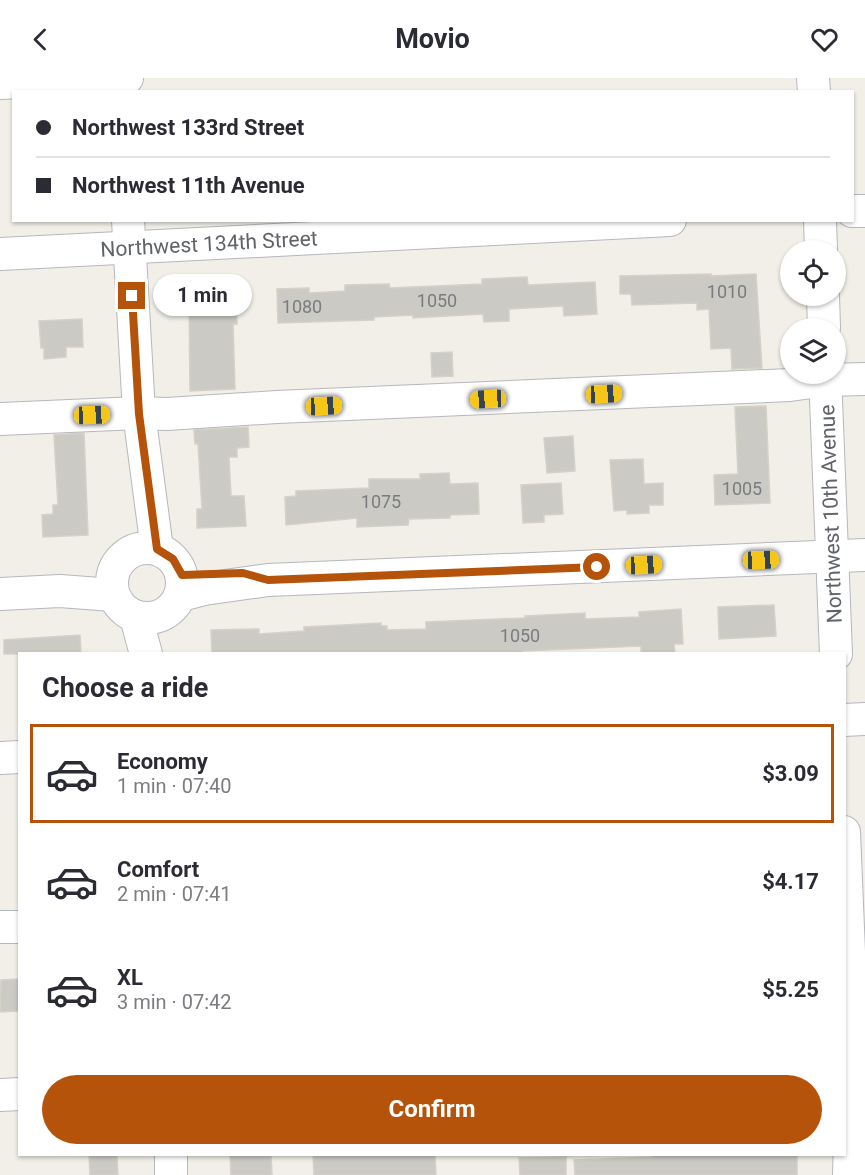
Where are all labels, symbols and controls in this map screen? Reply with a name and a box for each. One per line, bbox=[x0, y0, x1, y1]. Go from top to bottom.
icon: back bbox=[24, 23, 57, 56]
text: Movio bbox=[395, 23, 470, 55]
icon: heart bbox=[808, 23, 841, 56]
text: Northwest 133rd Street bbox=[72, 115, 304, 140]
text: Northwest 11th Avenue bbox=[72, 173, 305, 198]
street label: Northwest 134th Street bbox=[100, 226, 318, 262]
map controls bbox=[780, 240, 846, 384]
button: locate bbox=[780, 240, 846, 306]
callout: 1 min bbox=[153, 275, 252, 317]
house number: 1010 bbox=[707, 281, 747, 302]
route end bbox=[118, 282, 145, 309]
text: 1 min bbox=[177, 283, 228, 307]
house number: 1050 bbox=[417, 290, 457, 311]
house number: 1080 bbox=[282, 296, 322, 317]
button: layers bbox=[780, 318, 846, 384]
car bbox=[586, 384, 622, 404]
car bbox=[470, 389, 506, 409]
car bbox=[306, 396, 342, 416]
street label: Northwest 10th Avenue bbox=[815, 404, 847, 624]
car bbox=[74, 405, 110, 425]
house number: 1005 bbox=[722, 478, 762, 499]
house number: 1075 bbox=[361, 491, 401, 512]
car bbox=[743, 550, 779, 570]
route start bbox=[583, 553, 610, 580]
car bbox=[626, 555, 662, 575]
house number: 1050 bbox=[500, 625, 540, 646]
text: Choose a ride bbox=[42, 672, 208, 704]
icon: car bbox=[45, 747, 99, 801]
text: Economy bbox=[117, 749, 208, 774]
text: $3.09 bbox=[762, 761, 819, 786]
text: 1 min · 07:40 bbox=[117, 774, 232, 798]
icon: car bbox=[45, 855, 99, 909]
text: Comfort bbox=[117, 857, 199, 882]
text: $4.17 bbox=[762, 869, 819, 894]
text: 2 min · 07:41 bbox=[117, 882, 232, 906]
icon: car bbox=[45, 963, 99, 1017]
text: XL bbox=[117, 965, 143, 990]
text: $5.25 bbox=[762, 977, 819, 1002]
text: 3 min · 07:42 bbox=[117, 990, 232, 1014]
button: Confirm bbox=[42, 1075, 822, 1144]

